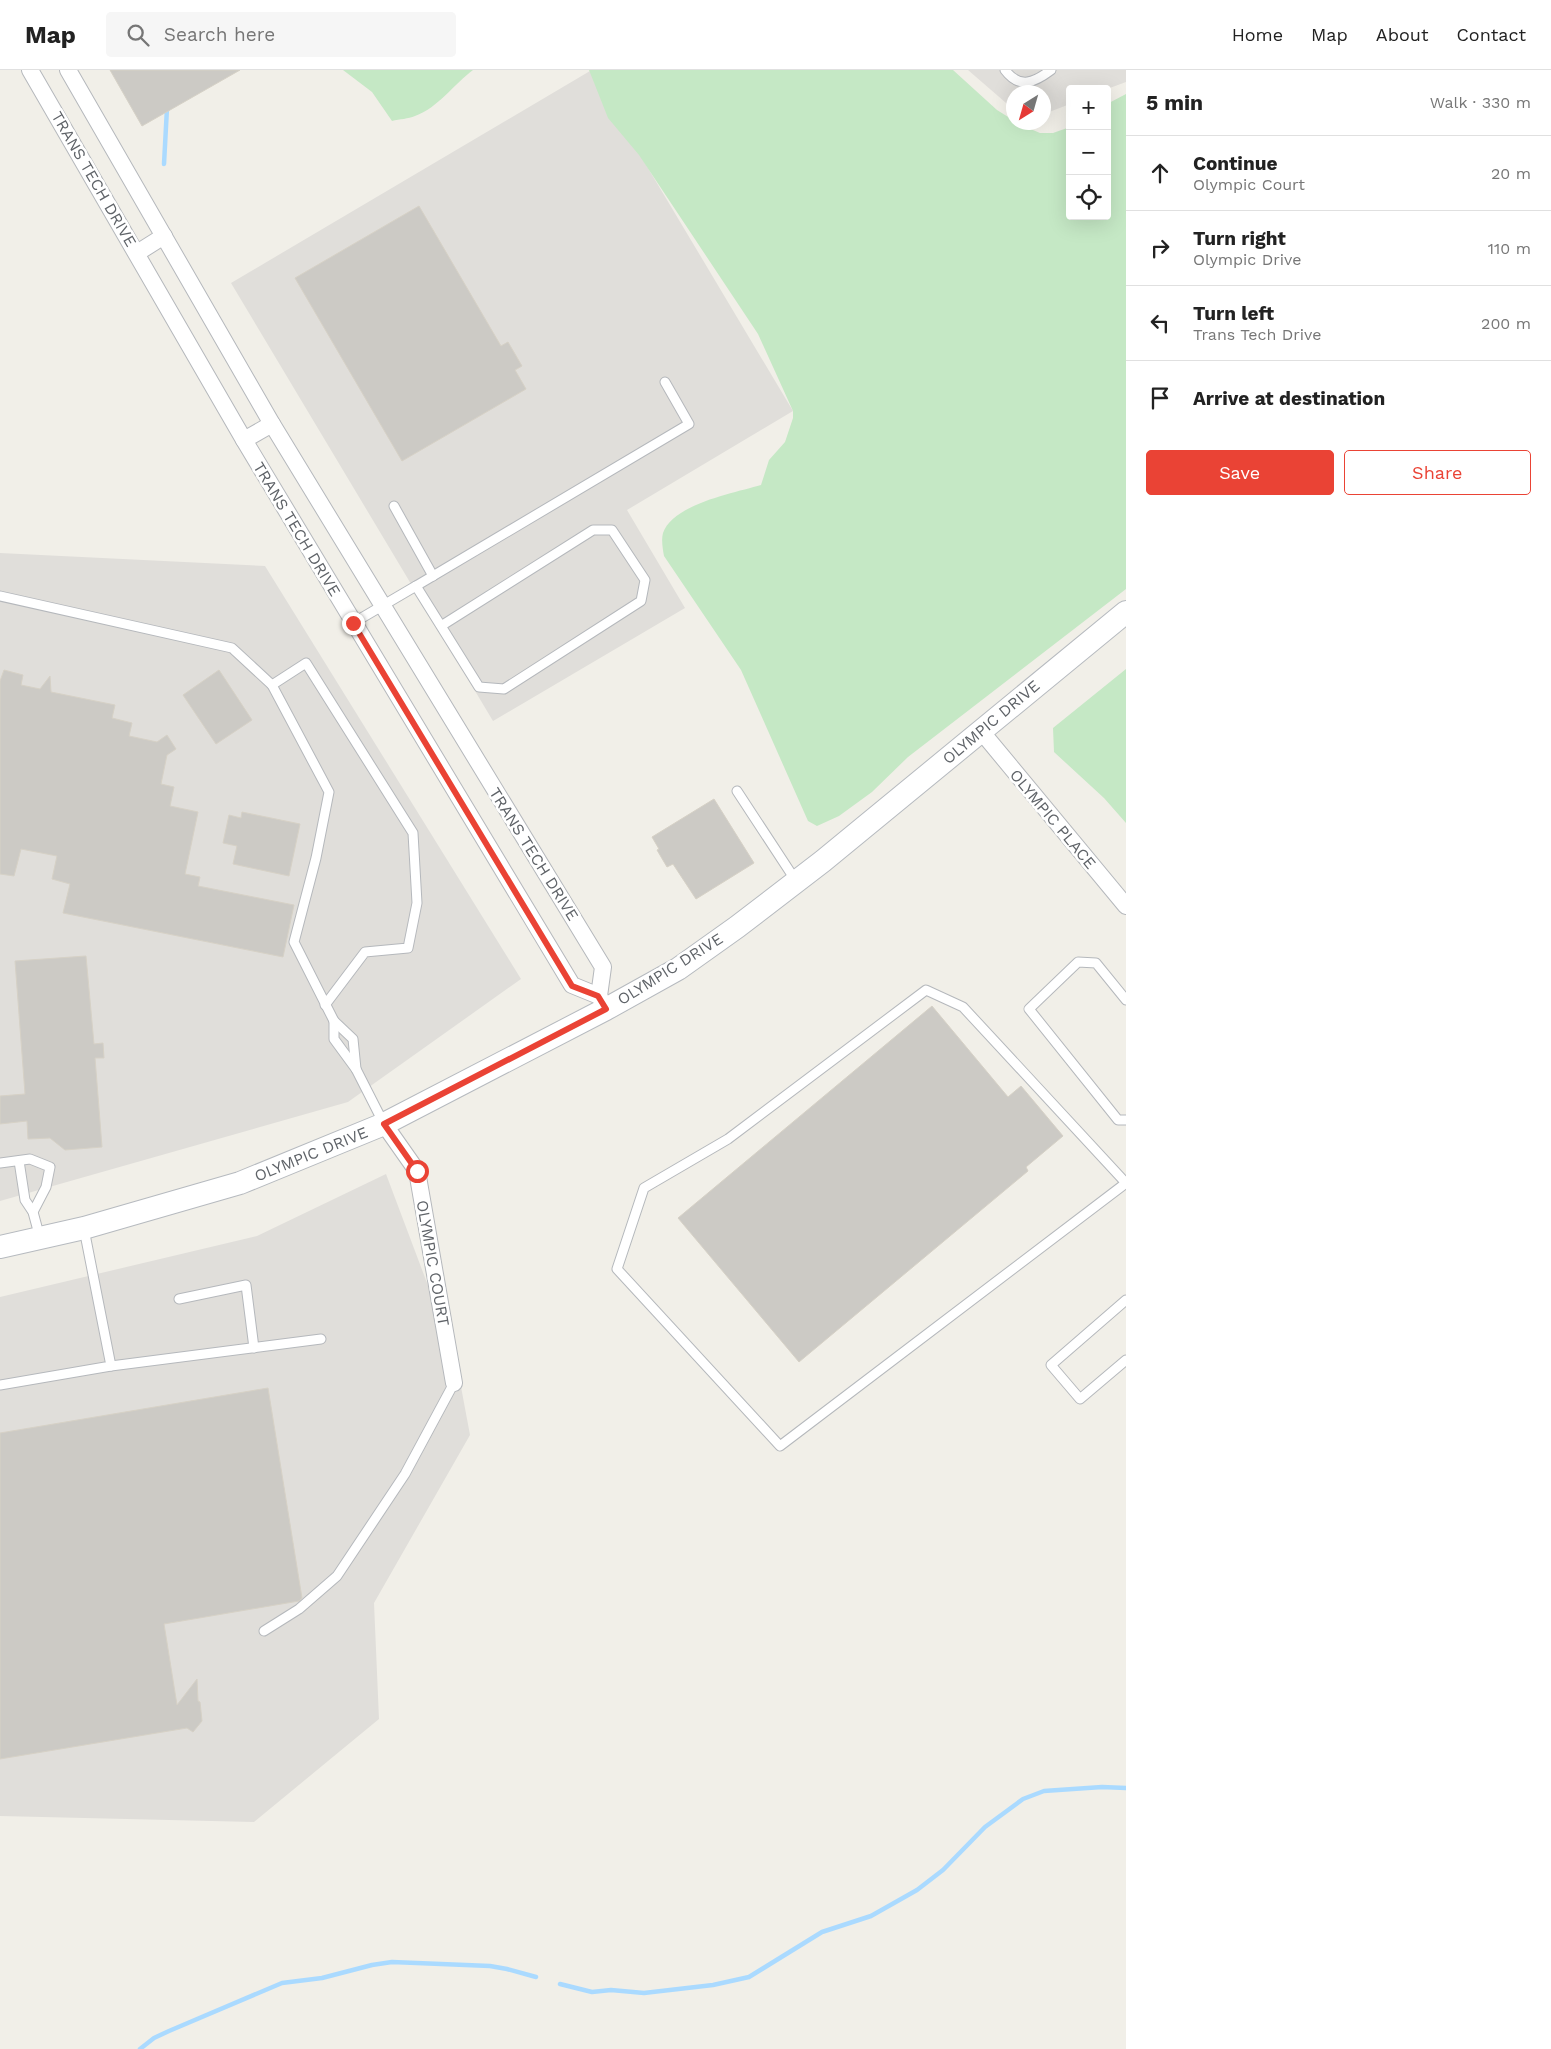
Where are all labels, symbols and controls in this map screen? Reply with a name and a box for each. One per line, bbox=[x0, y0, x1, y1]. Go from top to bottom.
search box bbox=[106, 12, 456, 57]
text: Map bbox=[25, 21, 76, 49]
icon: search bbox=[124, 21, 152, 49]
text: Search here bbox=[164, 23, 275, 46]
text: Home bbox=[1232, 24, 1283, 45]
text: Map bbox=[1311, 24, 1348, 45]
text: About bbox=[1376, 24, 1428, 45]
text: Contact bbox=[1456, 24, 1526, 45]
north arrow bbox=[1006, 85, 1051, 130]
map controls bbox=[1066, 85, 1111, 220]
button: + bbox=[1066, 85, 1111, 130]
text: 5 min bbox=[1146, 90, 1203, 115]
text: Walk · 330 m bbox=[1430, 93, 1531, 112]
street label: TRANS TECH DRIVE bbox=[47, 108, 141, 250]
button: − bbox=[1066, 130, 1111, 175]
text: Continue bbox=[1193, 152, 1277, 175]
icon: ahead bbox=[1146, 159, 1174, 187]
text: 20 m bbox=[1491, 164, 1531, 183]
button: locate bbox=[1066, 175, 1111, 220]
text: Olympic Court bbox=[1193, 175, 1305, 194]
text: Turn right bbox=[1193, 227, 1286, 250]
icon: right bbox=[1146, 234, 1174, 262]
text: 110 m bbox=[1488, 239, 1531, 258]
text: Olympic Drive bbox=[1193, 250, 1301, 269]
text: Turn left bbox=[1193, 302, 1274, 325]
icon: left bbox=[1146, 309, 1174, 337]
text: 200 m bbox=[1481, 314, 1531, 333]
text: Trans Tech Drive bbox=[1193, 325, 1322, 344]
icon: arrive bbox=[1146, 384, 1174, 412]
text: Arrive at destination bbox=[1193, 387, 1385, 410]
button: Save bbox=[1146, 450, 1334, 495]
button: Share bbox=[1344, 450, 1531, 495]
street label: TRANS TECH DRIVE bbox=[249, 458, 345, 600]
route end bbox=[342, 612, 365, 635]
street label: OLYMPIC DRIVE bbox=[939, 676, 1043, 768]
street label: OLYMPIC PLACE bbox=[1006, 765, 1100, 873]
street label: TRANS TECH DRIVE bbox=[485, 784, 583, 924]
street label: OLYMPIC DRIVE bbox=[614, 929, 726, 1009]
street label: OLYMPIC DRIVE bbox=[252, 1123, 370, 1185]
route start bbox=[406, 1160, 429, 1183]
street label: OLYMPIC COURT bbox=[413, 1199, 453, 1328]

